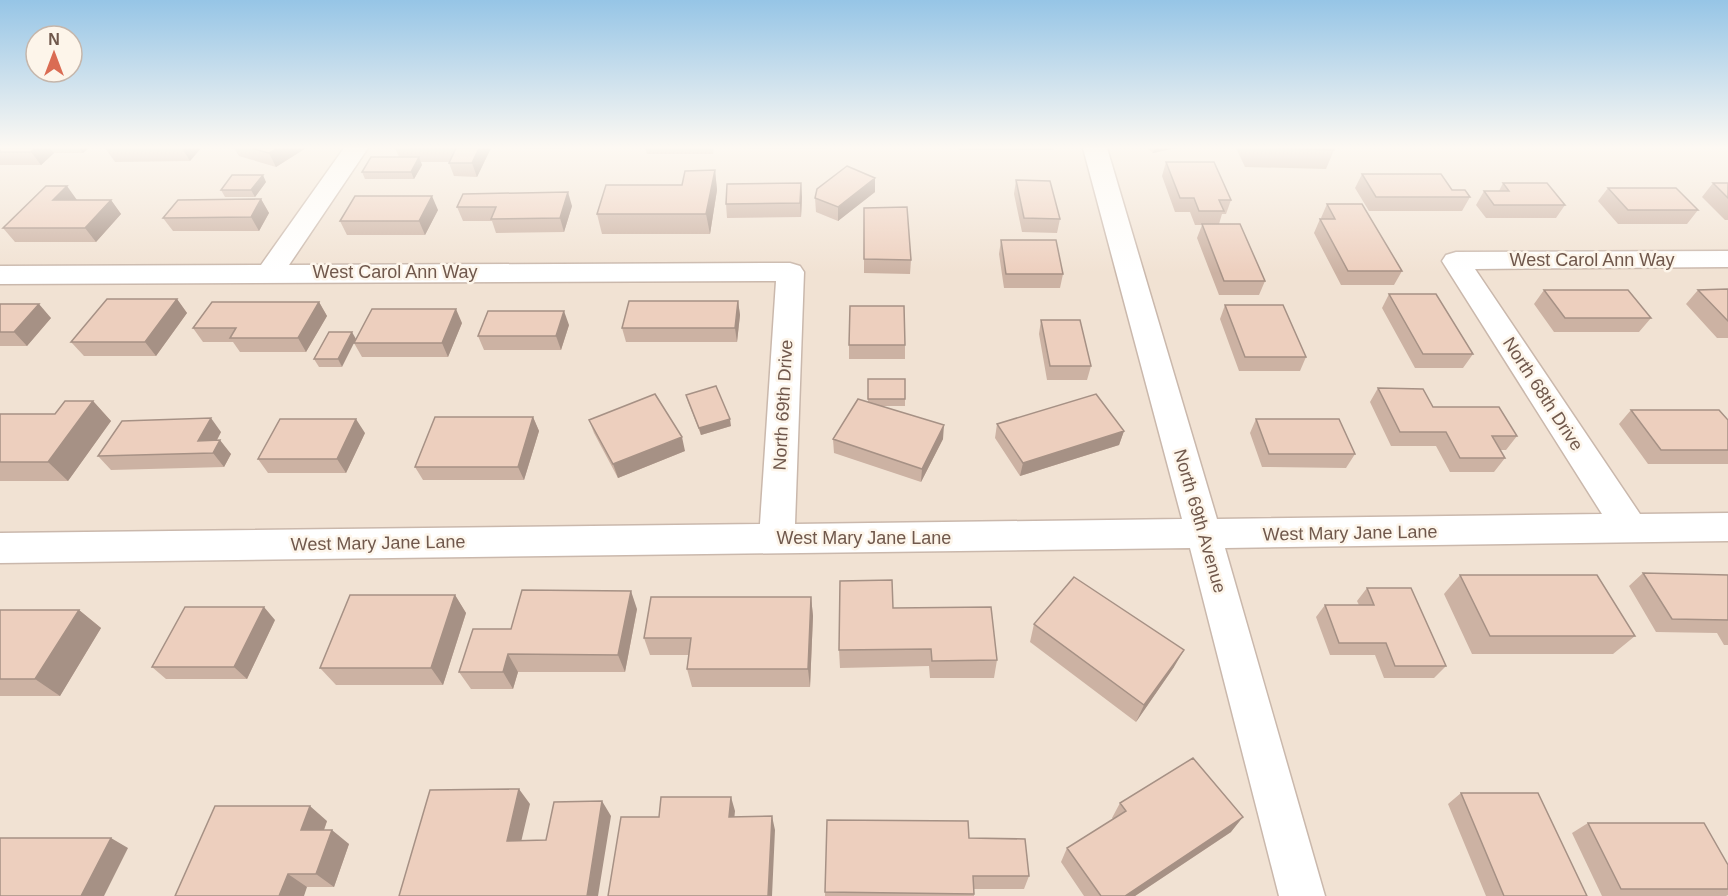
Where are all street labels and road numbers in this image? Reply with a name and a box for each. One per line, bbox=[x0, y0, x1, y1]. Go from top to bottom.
street label: West Carol Ann Way bbox=[1509, 250, 1675, 270]
street label: West Carol Ann Way bbox=[312, 262, 478, 282]
street label: North 68th Drive bbox=[1499, 334, 1587, 454]
street label: North 69th Drive bbox=[770, 339, 796, 471]
street label: North 69th Avenue bbox=[1170, 447, 1230, 595]
street label: West Mary Jane Lane bbox=[1262, 521, 1438, 545]
street label: West Mary Jane Lane bbox=[777, 528, 951, 548]
street label: West Mary Jane Lane bbox=[290, 531, 466, 555]

